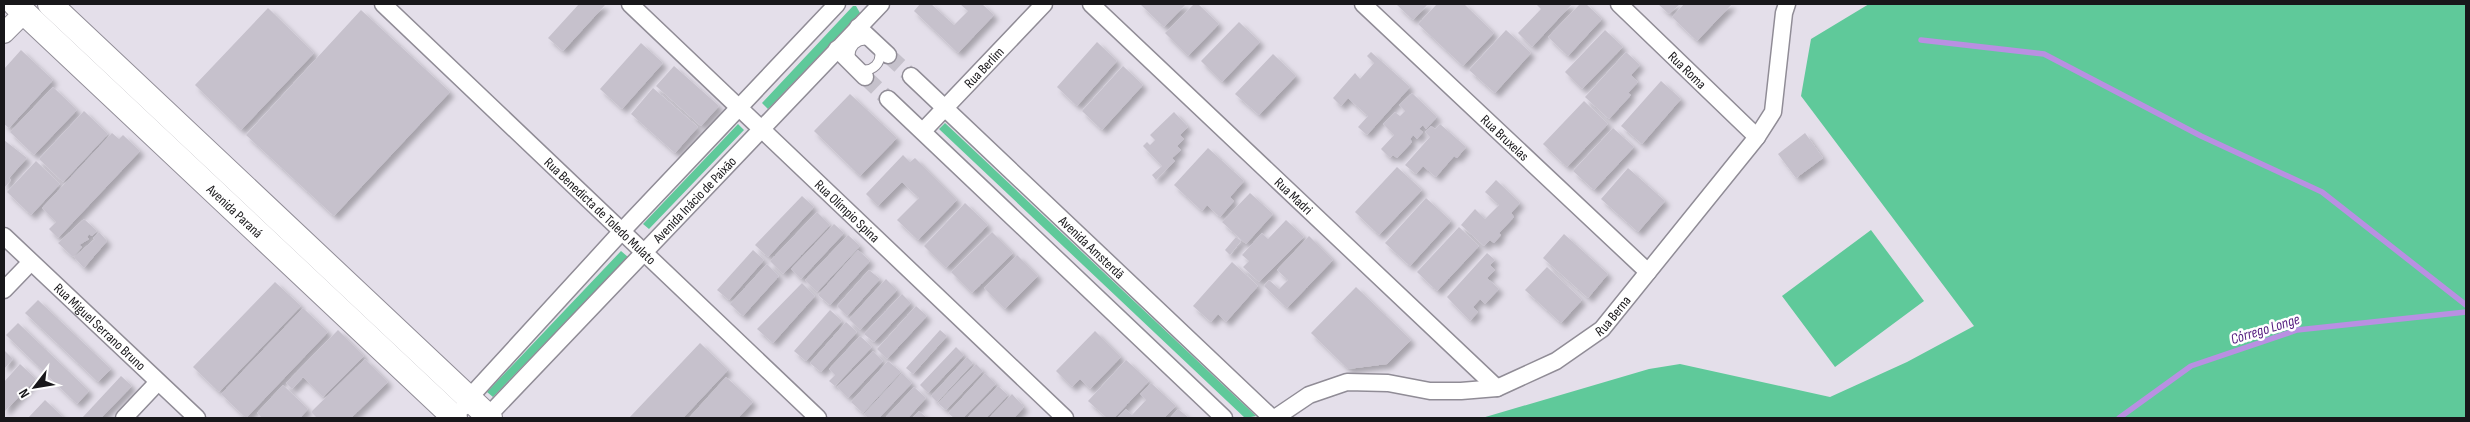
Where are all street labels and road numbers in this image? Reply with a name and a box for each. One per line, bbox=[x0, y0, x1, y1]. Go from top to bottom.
street label: Rua Berlim bbox=[961, 44, 1008, 92]
street label: Rua Roma bbox=[1664, 48, 1710, 93]
street label: Rua Bruxelas bbox=[1477, 111, 1532, 165]
street label: Avenida Inácio de Paixão bbox=[649, 153, 740, 247]
street label: Rua Benedicta de Toledo Mulato bbox=[541, 154, 660, 268]
street label: Rua Madri bbox=[1271, 174, 1316, 218]
street label: Rua Olímpio Spina bbox=[811, 176, 883, 246]
street label: Avenida Paraná bbox=[202, 180, 266, 242]
street label: Avenida Amsterdã bbox=[1054, 212, 1128, 283]
street label: Rua Miguel Serrano Bruno bbox=[50, 280, 149, 374]
street label: Rua Berna bbox=[1592, 292, 1635, 340]

